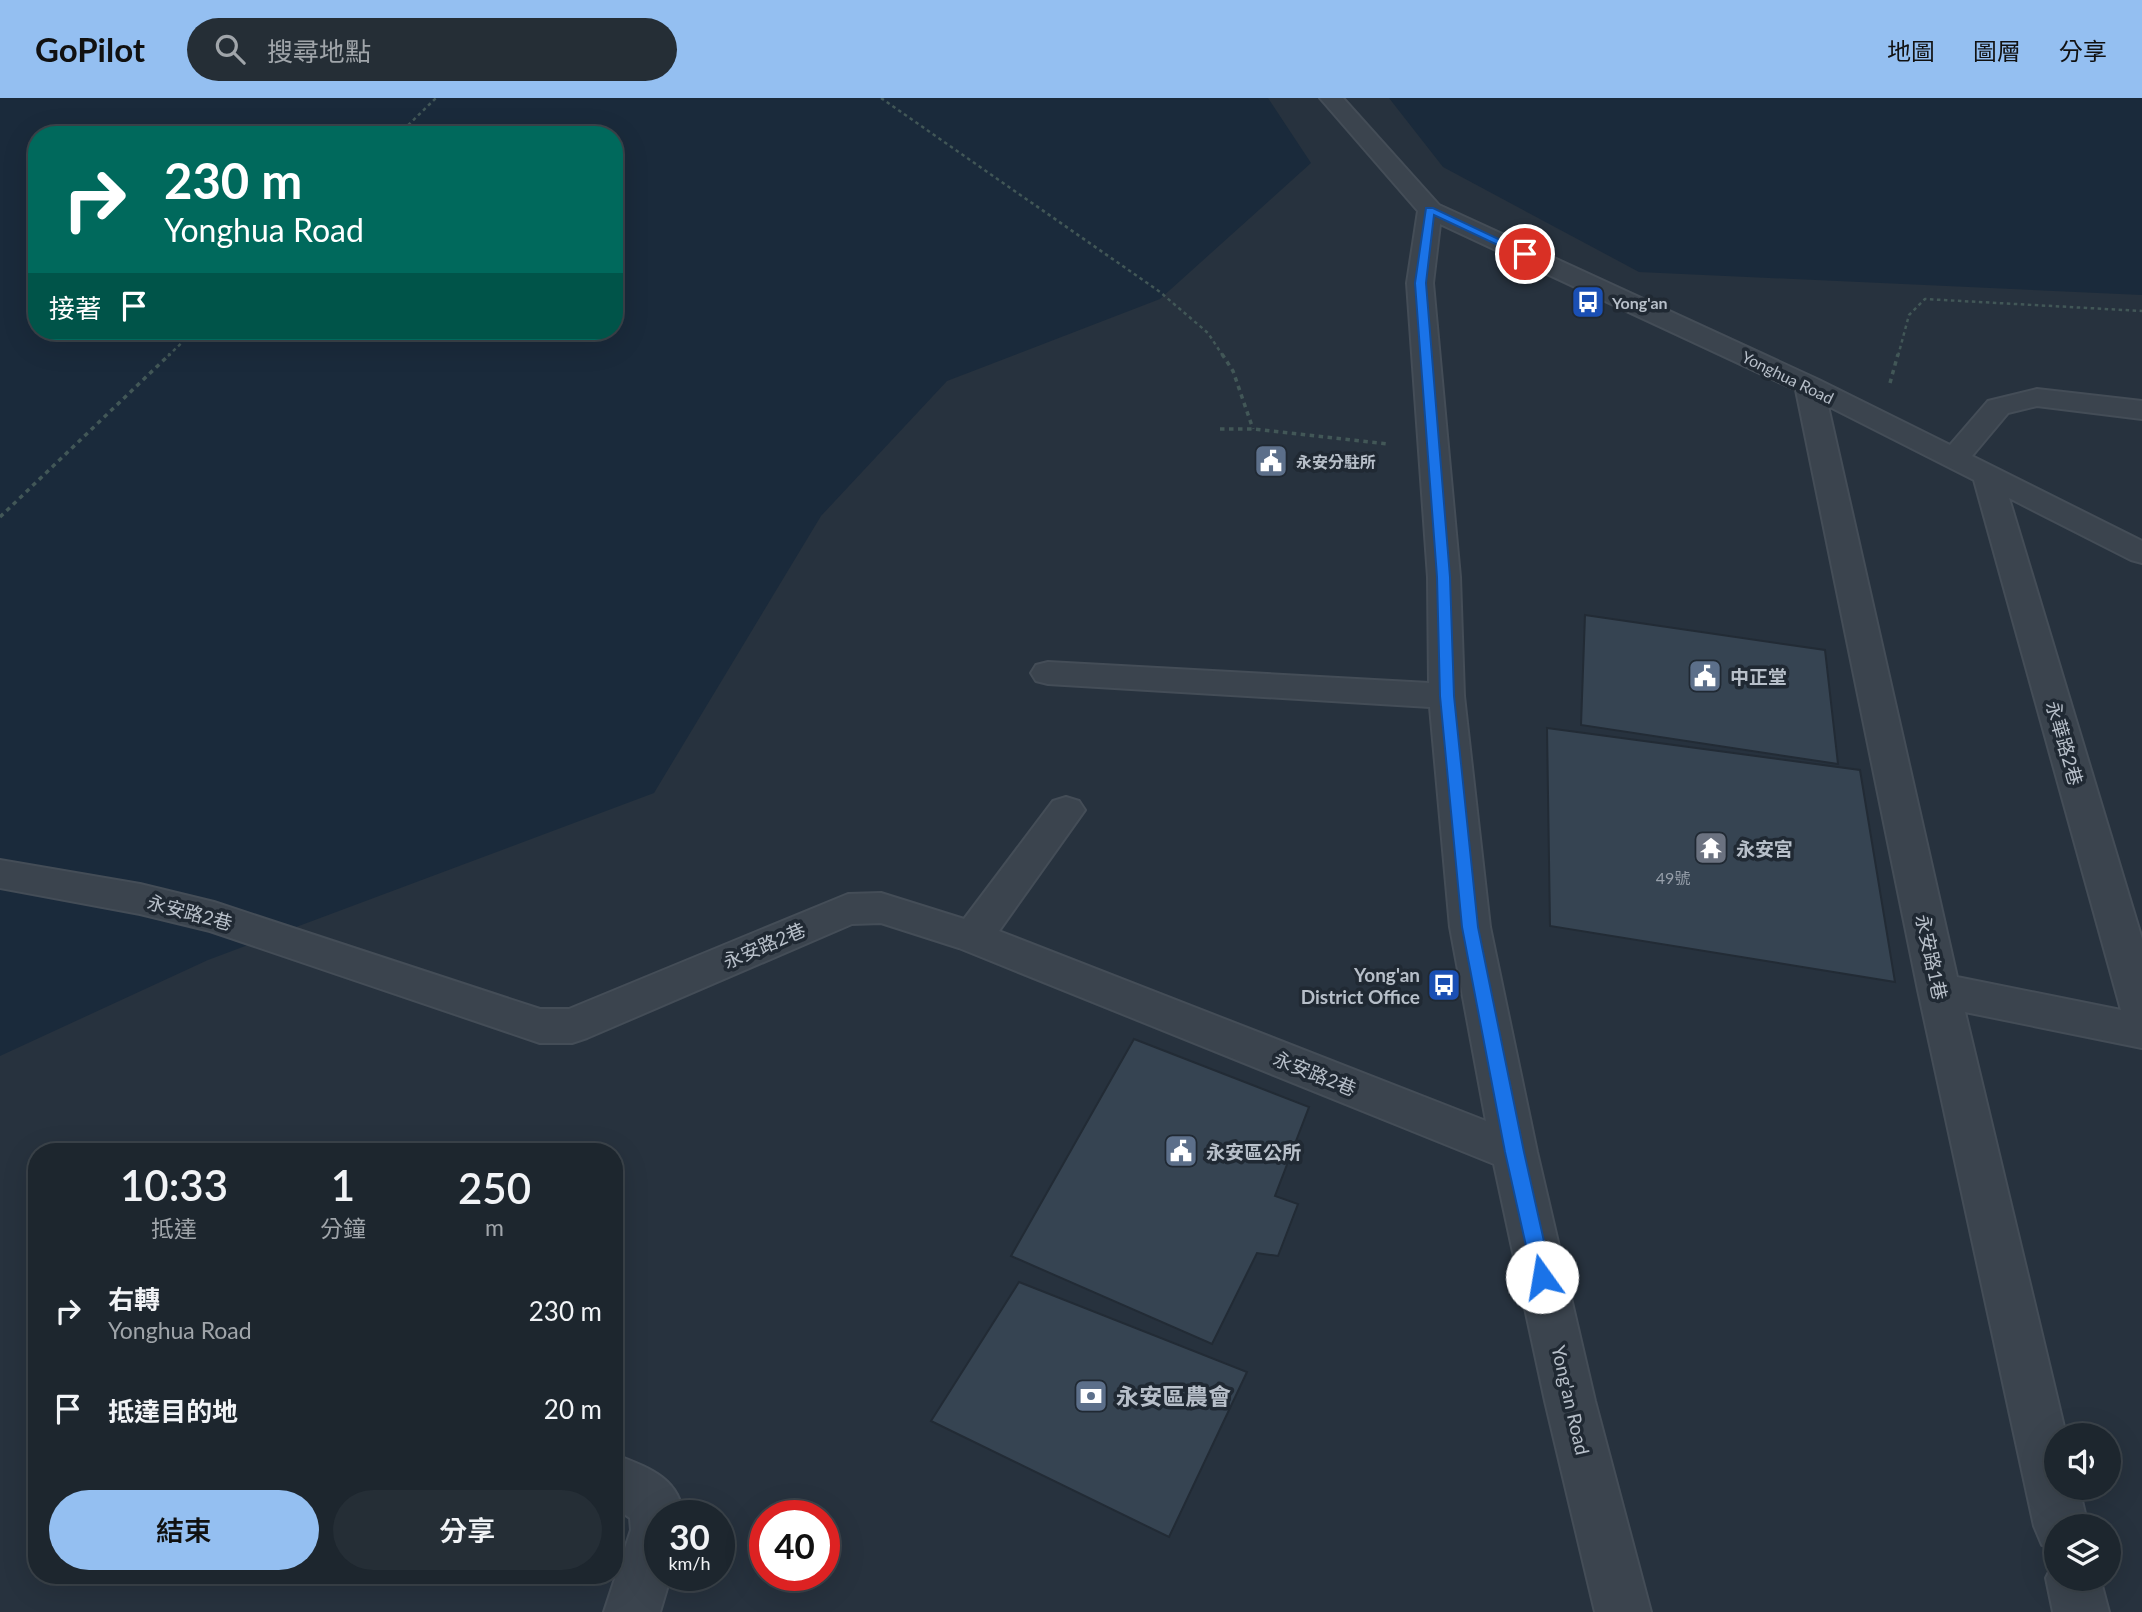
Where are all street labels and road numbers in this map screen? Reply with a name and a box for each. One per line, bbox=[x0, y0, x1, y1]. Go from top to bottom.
street label: Yonghua Road bbox=[1739, 347, 1837, 407]
street label: 永華路2巷 bbox=[2042, 698, 2088, 788]
street label: 永安路2巷 bbox=[145, 890, 235, 934]
street label: 永安路1巷 bbox=[1912, 912, 1952, 1002]
street label: 永安路2巷 bbox=[719, 917, 809, 973]
street label: 永安路2巷 bbox=[1270, 1046, 1360, 1100]
street label: Yong'an Road bbox=[1547, 1343, 1595, 1457]

